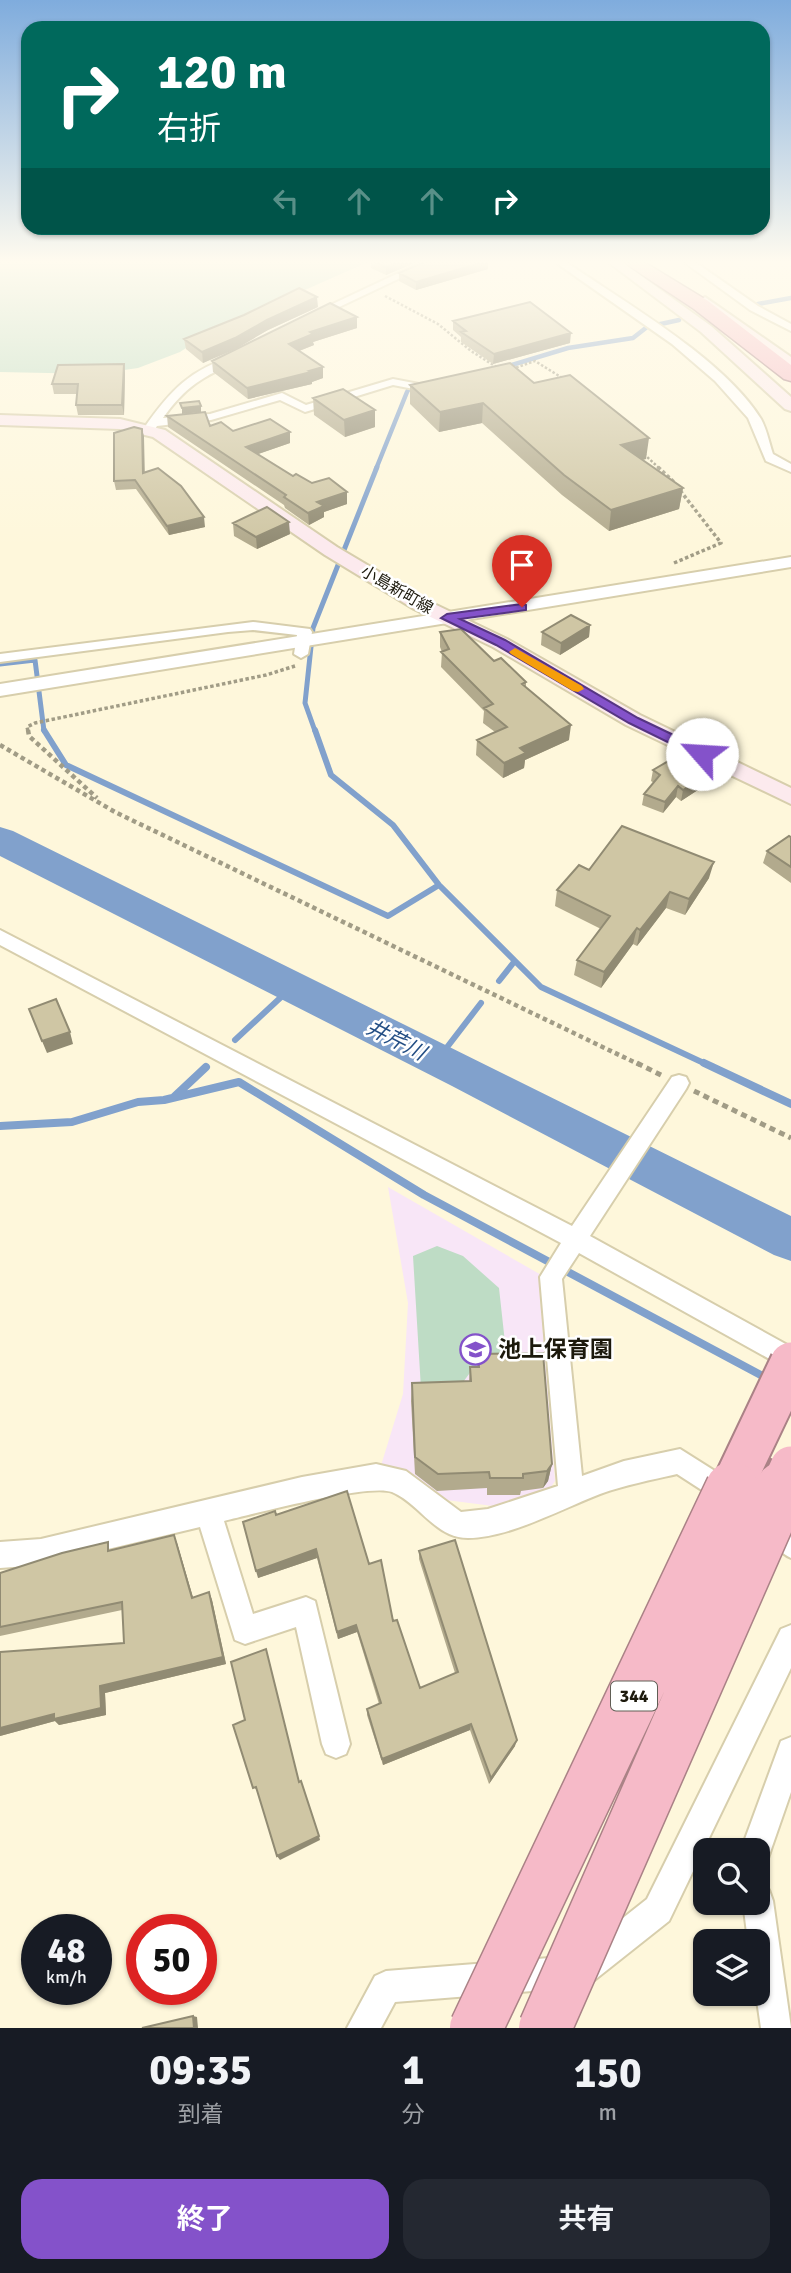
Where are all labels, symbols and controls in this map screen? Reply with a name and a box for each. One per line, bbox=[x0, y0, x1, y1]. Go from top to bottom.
text: 120 m bbox=[157, 42, 287, 102]
icon: right bbox=[42, 49, 133, 140]
text: 右折 bbox=[157, 109, 221, 148]
icon: left bbox=[267, 182, 305, 220]
icon: ahead bbox=[340, 182, 378, 220]
icon: ahead bbox=[413, 182, 451, 220]
icon: right bbox=[486, 182, 524, 220]
pin bbox=[492, 535, 552, 607]
icon: arrive bbox=[503, 546, 541, 584]
street label: 小島新町線 bbox=[357, 561, 437, 619]
position arrow bbox=[665, 717, 739, 791]
water label: 井芹川 bbox=[362, 1014, 432, 1067]
school or university icon: 池上保育園 bbox=[458, 1332, 492, 1366]
place label: 池上保育園 bbox=[498, 1335, 613, 1364]
road number: 344 bbox=[611, 1681, 657, 1710]
map controls bbox=[693, 1838, 770, 2006]
button: search bbox=[693, 1838, 770, 1915]
speed limit sign: 50 bbox=[126, 1914, 217, 2005]
text: 48 bbox=[48, 1929, 85, 1972]
button: layers bbox=[693, 1929, 770, 2006]
text: km/h bbox=[46, 1966, 87, 1988]
text: 09:35 bbox=[149, 2045, 252, 2096]
text: 1 bbox=[402, 2045, 424, 2096]
text: 150 bbox=[574, 2048, 642, 2099]
text: m bbox=[599, 2098, 617, 2127]
text: 到着 bbox=[178, 2100, 224, 2129]
text: 分 bbox=[402, 2100, 425, 2129]
button: 終了 bbox=[21, 2179, 389, 2259]
button: 共有 bbox=[403, 2179, 770, 2259]

